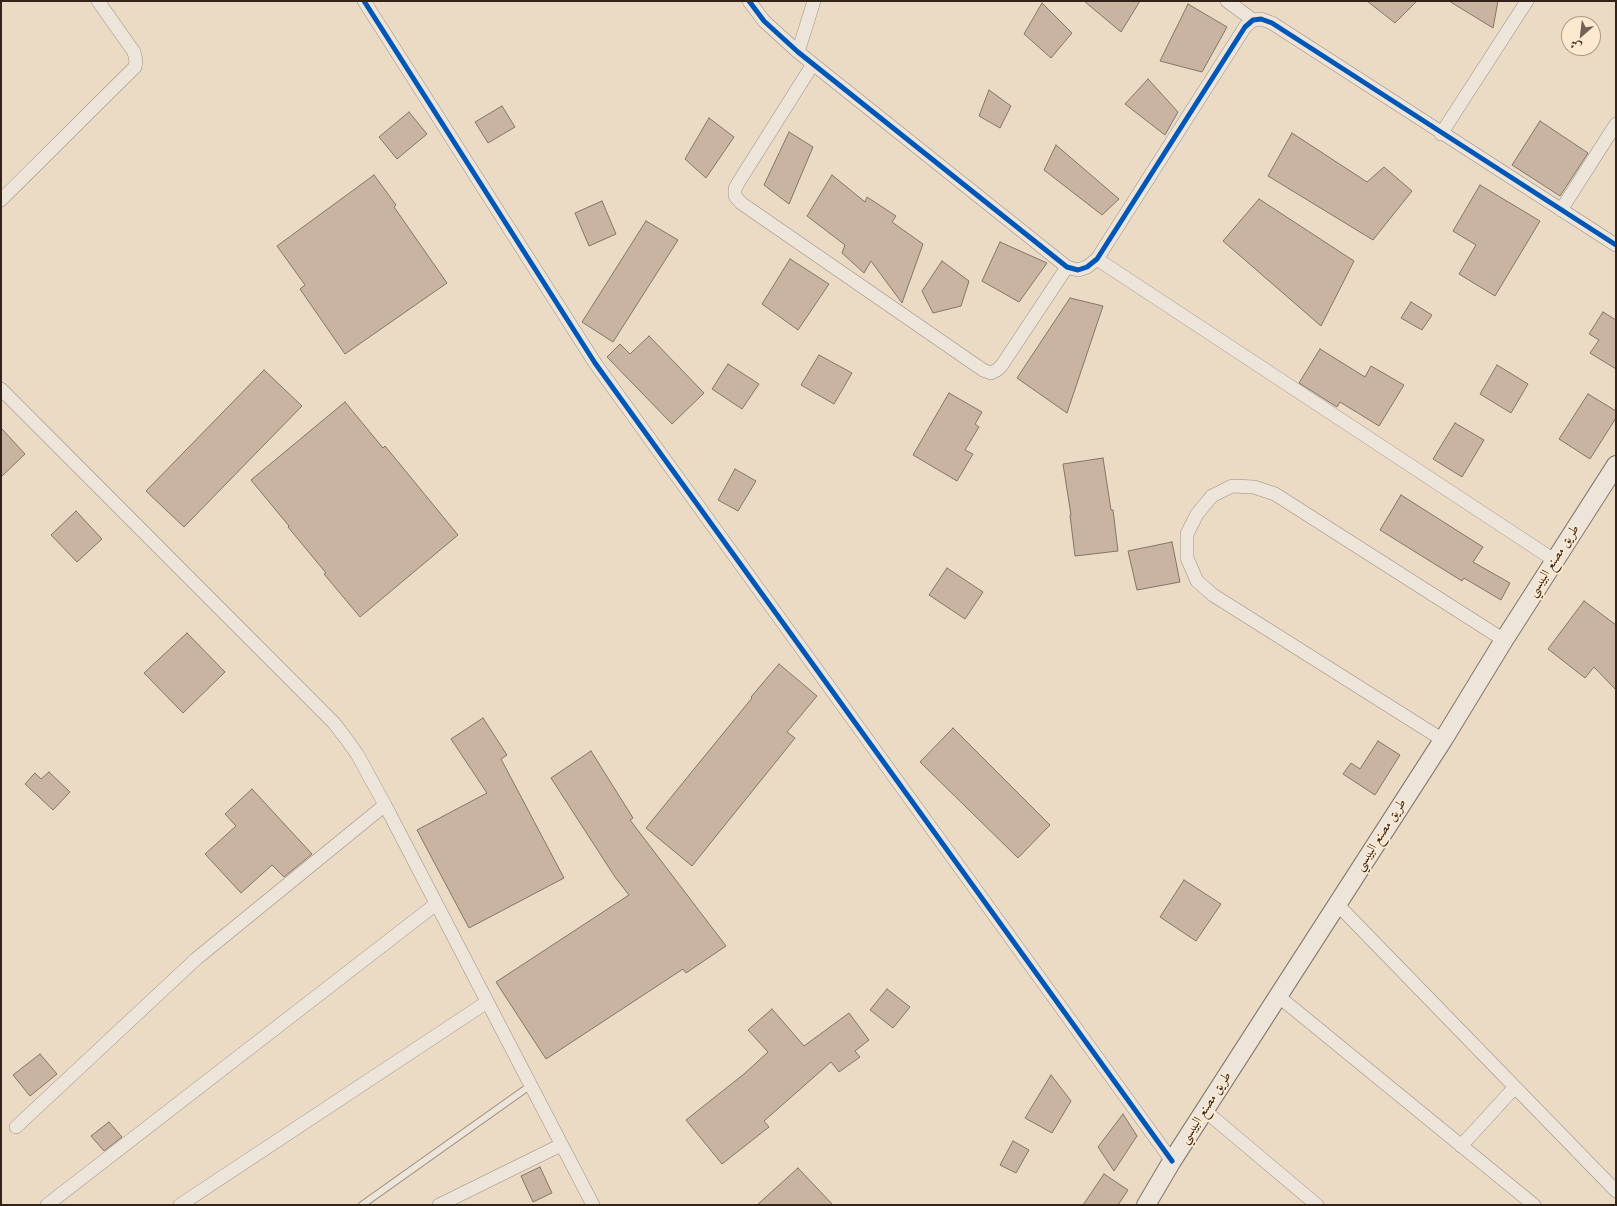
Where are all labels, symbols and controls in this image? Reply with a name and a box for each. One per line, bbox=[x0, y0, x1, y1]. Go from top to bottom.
north arrow bbox=[1561, 16, 1601, 56]
text: ش bbox=[1567, 36, 1584, 55]
street label: طريق مصنع البيبسي bbox=[1525, 522, 1583, 600]
street label: طريق مصنع البيبسي bbox=[1352, 796, 1410, 874]
street label: طريق مصنع البيبسي bbox=[1177, 1069, 1235, 1147]

